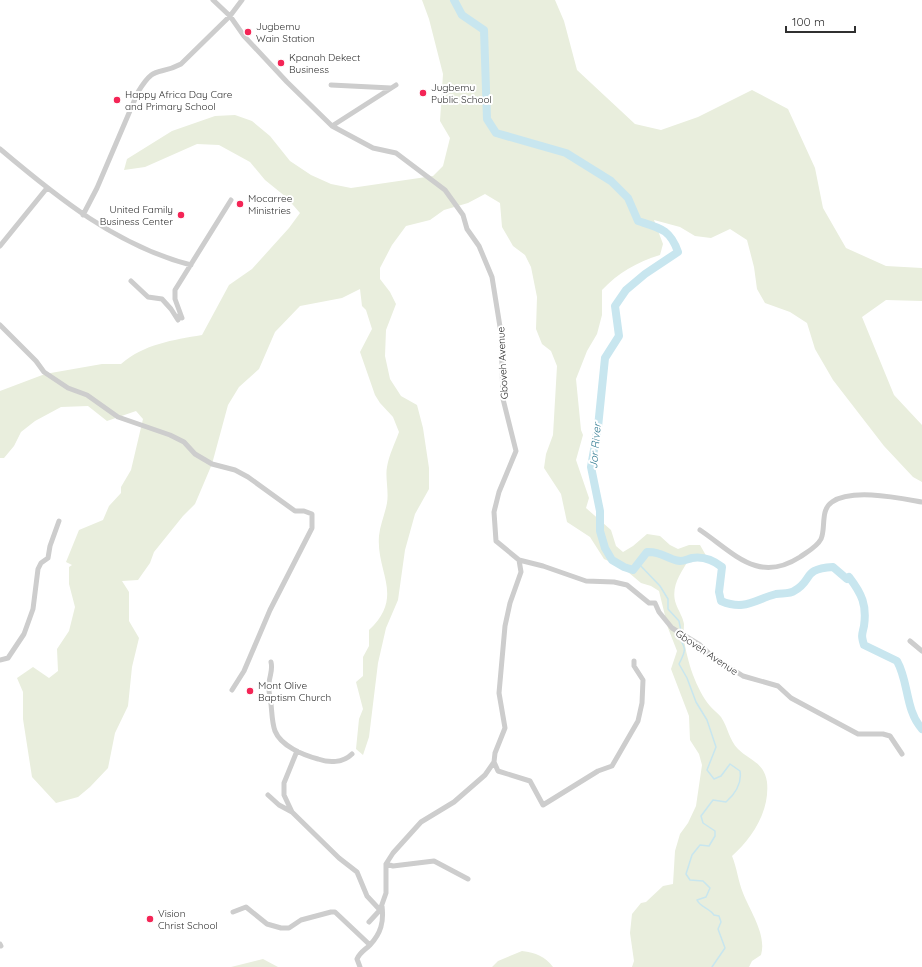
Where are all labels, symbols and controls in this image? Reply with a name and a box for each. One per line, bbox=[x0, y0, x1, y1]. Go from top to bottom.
scale bar bbox=[786, 8, 855, 34]
text: 100 m bbox=[792, 14, 825, 29]
place label: Jugbemu Wain Station bbox=[256, 20, 315, 45]
marker: Jugbemu Wain Station bbox=[243, 27, 253, 37]
place label: Kpanah Dekect Business bbox=[289, 51, 361, 76]
marker: Kpanah Dekect Business bbox=[276, 58, 286, 68]
place label: Jugbemu Public School bbox=[431, 81, 492, 106]
place label: Happy Africa Day Care and Primary School bbox=[125, 88, 233, 113]
marker: Jugbemu Public School bbox=[418, 88, 428, 98]
marker: Happy Africa Day Care and Primary School bbox=[112, 95, 122, 105]
place label: Mocarree Ministries bbox=[248, 192, 293, 217]
marker: Mocarree Ministries bbox=[235, 199, 245, 209]
place label: United Family Business Center bbox=[100, 203, 173, 228]
marker: United Family Business Center bbox=[176, 210, 186, 220]
street label: Gboveh Avenue bbox=[494, 326, 511, 400]
water label: Jor River bbox=[586, 421, 604, 470]
street label: Gboveh Avenue bbox=[673, 627, 741, 678]
place label: Mont Olive Baptism Church bbox=[258, 679, 331, 704]
marker: Mont Olive Baptism Church bbox=[245, 686, 255, 696]
place label: Vision Christ School bbox=[158, 907, 218, 932]
marker: Vision Christ School bbox=[145, 914, 155, 924]

